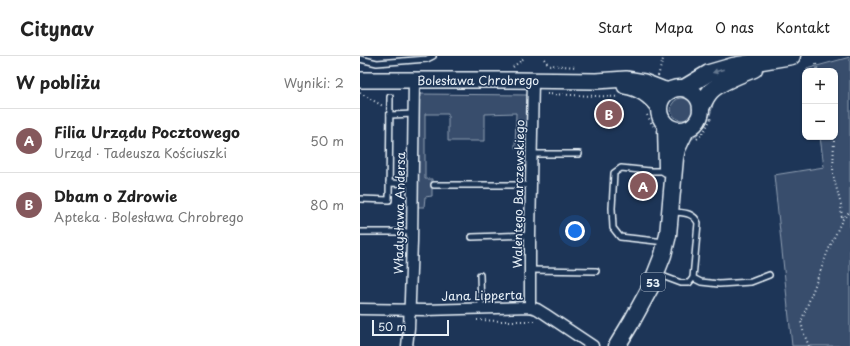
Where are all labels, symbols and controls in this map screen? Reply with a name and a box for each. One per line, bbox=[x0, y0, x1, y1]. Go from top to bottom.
text: Citynav bbox=[20, 14, 94, 42]
text: Start bbox=[598, 17, 633, 38]
text: Mapa bbox=[655, 17, 693, 38]
text: O nas bbox=[715, 17, 754, 38]
text: Kontakt bbox=[776, 17, 830, 38]
one-way arrow bbox=[712, 68, 724, 74]
map controls bbox=[802, 68, 838, 140]
button: + bbox=[802, 68, 838, 104]
text: W pobliżu bbox=[16, 69, 101, 95]
street label: Bolesława Chrobrego bbox=[417, 71, 539, 89]
text: Wyniki: 2 bbox=[284, 73, 344, 92]
pin: B bbox=[596, 99, 622, 129]
button: − bbox=[802, 104, 838, 140]
street label: Walentego Barczewskiego bbox=[508, 119, 528, 268]
text: Filia Urządu Pocztowego bbox=[54, 120, 240, 143]
text: A bbox=[24, 131, 34, 150]
text: 50 m bbox=[310, 131, 344, 150]
text: Urząd · Tadeusza Kościuszki bbox=[54, 143, 227, 162]
street label: Władysława Andersa bbox=[389, 151, 409, 274]
pin: A bbox=[630, 171, 656, 201]
text: Dbam o Zdrowie bbox=[54, 184, 177, 207]
text: B bbox=[25, 195, 33, 214]
text: 80 m bbox=[310, 195, 344, 214]
text: Apteka · Bolesława Chrobrego bbox=[54, 207, 244, 226]
your location bbox=[565, 221, 585, 241]
road number: 53 bbox=[641, 273, 665, 291]
street label: Jana Lipperta bbox=[441, 285, 523, 305]
scale bar bbox=[372, 318, 449, 337]
text: 50 m bbox=[378, 318, 407, 335]

